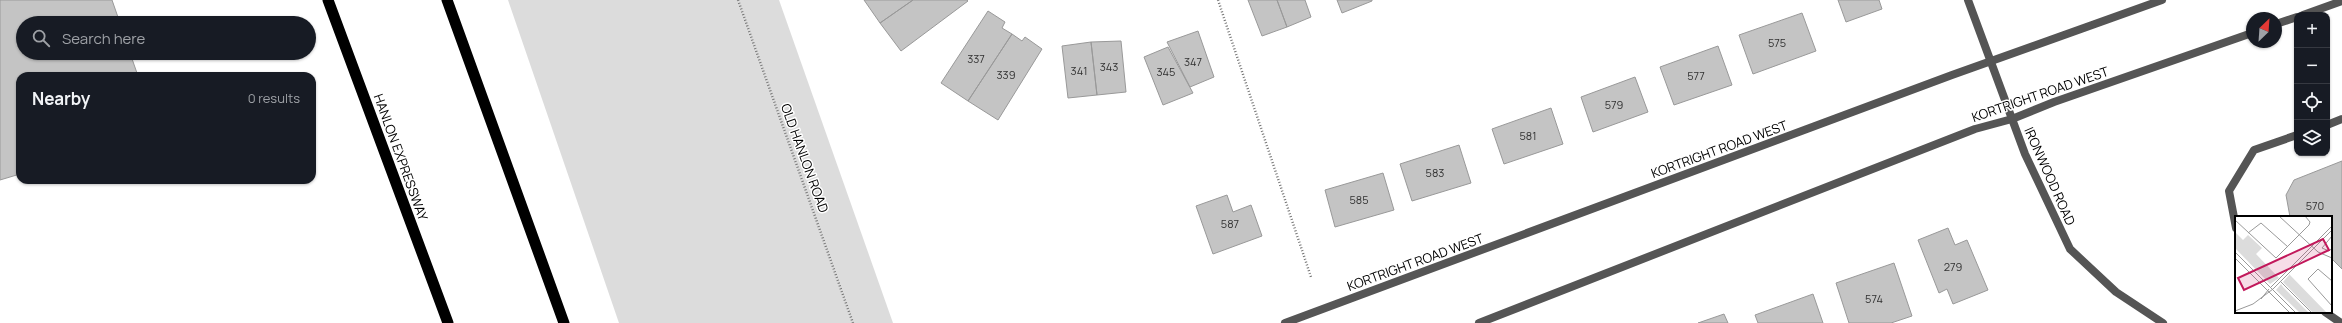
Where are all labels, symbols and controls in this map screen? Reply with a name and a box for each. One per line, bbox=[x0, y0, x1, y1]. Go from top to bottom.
north arrow bbox=[2246, 12, 2282, 48]
map controls bbox=[2294, 12, 2330, 156]
button: + bbox=[2294, 12, 2330, 48]
search box bbox=[16, 16, 316, 60]
icon: search bbox=[30, 27, 52, 49]
text: Search here bbox=[62, 28, 145, 49]
house number: 575 bbox=[1768, 35, 1786, 50]
button: − bbox=[2294, 48, 2330, 84]
house number: 337 bbox=[967, 51, 985, 66]
house number: 347 bbox=[1184, 54, 1202, 69]
house number: 343 bbox=[1100, 59, 1118, 74]
street label: KORTRIGHT ROAD WEST bbox=[1969, 62, 2111, 126]
house number: 341 bbox=[1071, 63, 1087, 78]
house number: 345 bbox=[1157, 64, 1175, 79]
house number: 339 bbox=[997, 67, 1016, 82]
house number: 577 bbox=[1687, 68, 1705, 83]
button: locate bbox=[2294, 84, 2330, 120]
text: Nearby bbox=[32, 87, 90, 110]
text: 0 results bbox=[248, 89, 300, 107]
street label: HANLON EXPRESSWAY bbox=[370, 91, 433, 224]
house number: 579 bbox=[1605, 97, 1624, 112]
street label: OLD HANLON ROAD bbox=[777, 101, 833, 215]
street label: KORTRIGHT ROAD WEST bbox=[1648, 116, 1790, 182]
button: layers bbox=[2294, 120, 2330, 156]
street label: IRONWOOD ROAD bbox=[2020, 124, 2080, 228]
house number: 581 bbox=[1519, 128, 1537, 143]
house number: 583 bbox=[1426, 165, 1444, 180]
house number: 585 bbox=[1349, 192, 1369, 207]
house number: 570 bbox=[2306, 198, 2324, 213]
house number: 587 bbox=[1221, 216, 1239, 231]
inset map bbox=[2235, 216, 2332, 313]
street label: KORTRIGHT ROAD WEST bbox=[1344, 229, 1486, 295]
house number: 279 bbox=[1944, 259, 1962, 274]
house number: 574 bbox=[1865, 291, 1883, 306]

